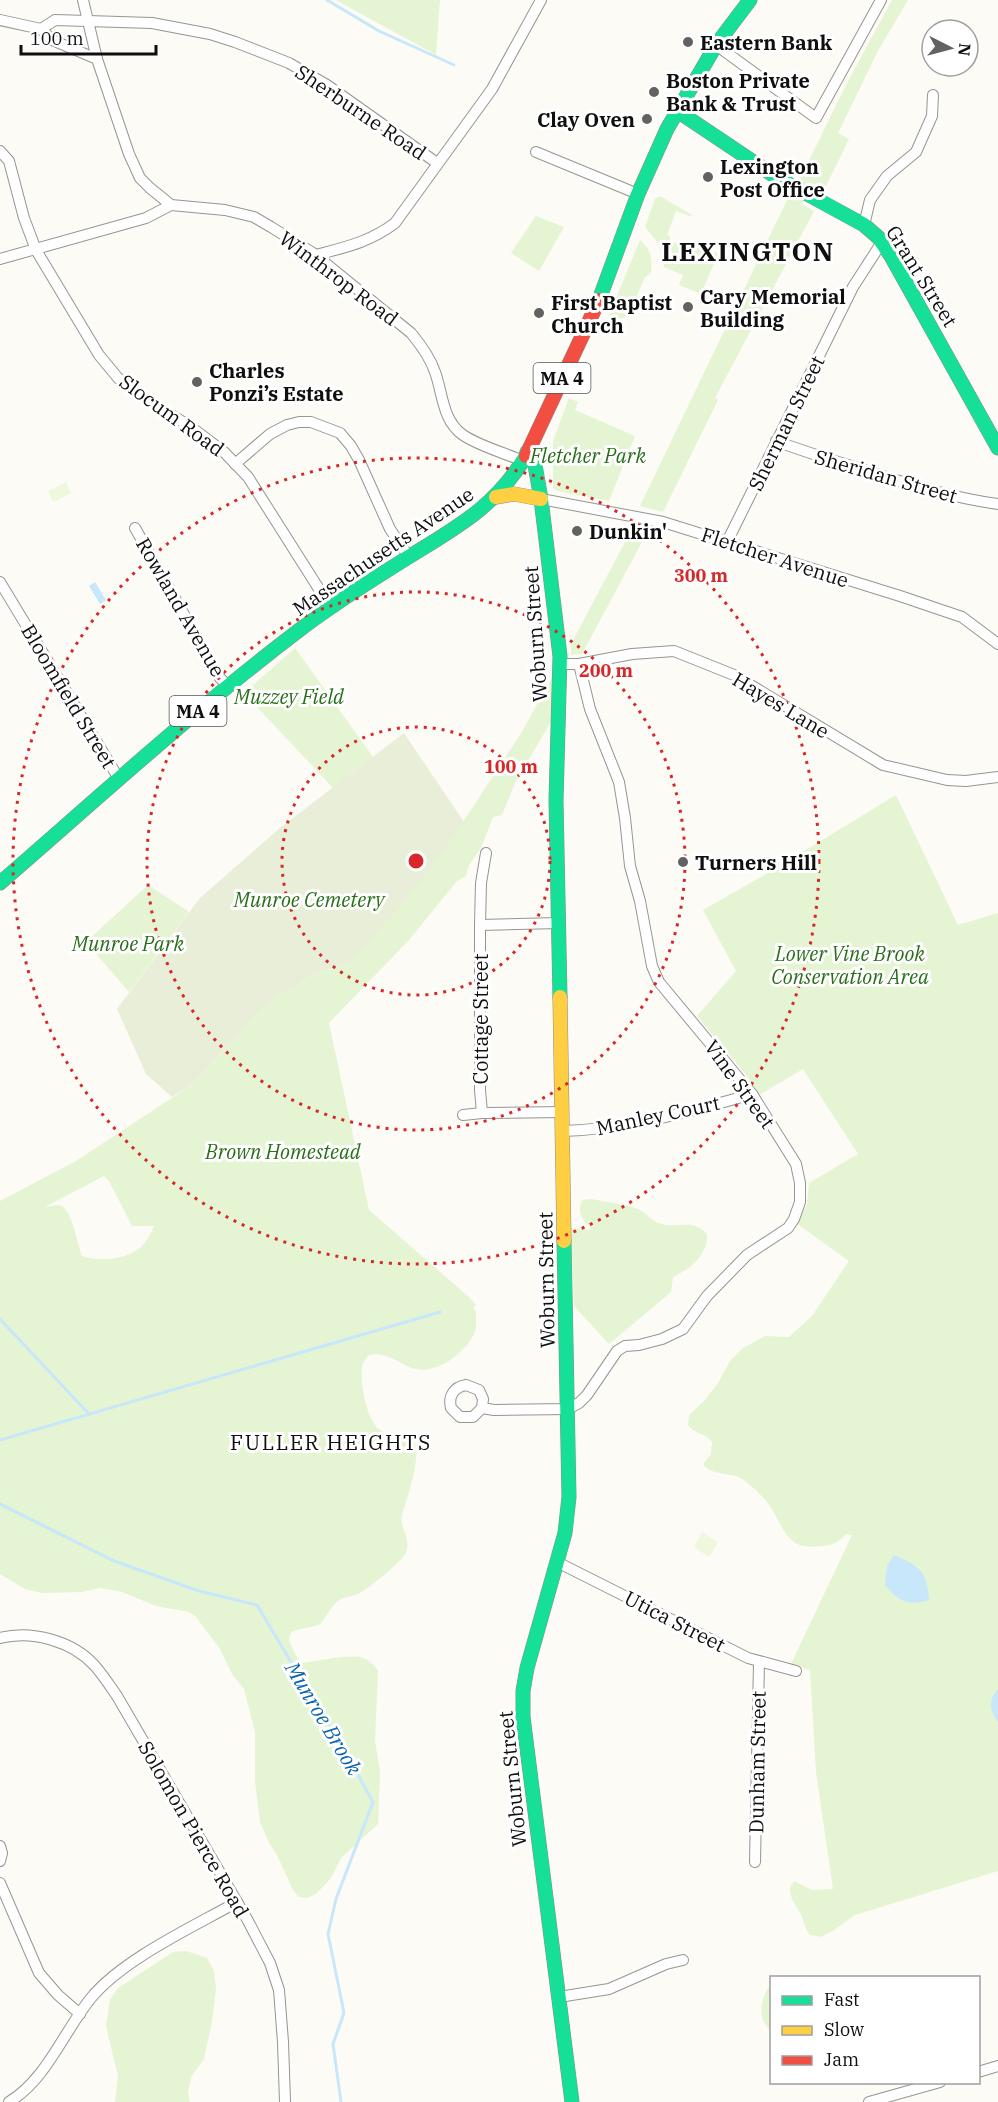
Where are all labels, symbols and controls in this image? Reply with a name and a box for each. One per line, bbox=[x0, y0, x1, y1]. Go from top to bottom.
scale bar bbox=[21, 18, 156, 56]
north arrow bbox=[920, 18, 980, 78]
text: 100 m bbox=[30, 27, 84, 50]
place label: Eastern Bank bbox=[700, 29, 833, 56]
marker: Eastern Bank bbox=[681, 35, 695, 49]
text: N bbox=[954, 42, 976, 57]
street label: Sherburne Road bbox=[290, 58, 432, 166]
place label: Boston Private Bank & Trust bbox=[666, 67, 810, 117]
marker: Boston Private Bank & Trust bbox=[647, 85, 661, 99]
place label: Clay Oven bbox=[537, 106, 635, 133]
marker: Clay Oven bbox=[640, 112, 654, 126]
place label: Lexington Post Office bbox=[720, 153, 825, 203]
marker: Lexington Post Office bbox=[701, 170, 715, 184]
street label: Grant Street bbox=[880, 220, 964, 332]
street label: Winthrop Road bbox=[274, 224, 404, 332]
district label: LEXINGTON bbox=[661, 234, 835, 268]
place label: Cary Memorial Building bbox=[700, 283, 846, 333]
place label: First Baptist Church bbox=[551, 289, 672, 339]
marker: Cary Memorial Building bbox=[681, 300, 695, 314]
marker: First Baptist Church bbox=[532, 306, 546, 320]
street label: Sherman Street bbox=[742, 351, 830, 495]
place label: Charles Ponzi’s Estate bbox=[209, 357, 344, 407]
road number: MA 4 bbox=[534, 363, 590, 393]
street label: Slocum Road bbox=[114, 368, 230, 462]
marker: Charles Ponzi’s Estate bbox=[190, 375, 204, 389]
park label: Fletcher Park bbox=[529, 442, 646, 469]
street label: Sheridan Street bbox=[812, 443, 960, 509]
street label: Massachusetts Avenue bbox=[287, 480, 479, 622]
place label: Dunkin' bbox=[589, 518, 667, 545]
street label: Fletcher Avenue bbox=[698, 520, 852, 594]
marker: Dunkin' bbox=[570, 524, 584, 538]
street label: Rowland Avenue bbox=[130, 532, 232, 682]
text: 300 m bbox=[674, 564, 729, 587]
street label: Woburn Street bbox=[517, 565, 553, 703]
street label: Bloomfield Street bbox=[15, 619, 123, 773]
text: 200 m bbox=[579, 659, 634, 682]
street label: Hayes Lane bbox=[728, 666, 834, 744]
park label: Muzzey Field bbox=[233, 683, 345, 710]
road number: MA 4 bbox=[170, 696, 226, 726]
text: 100 m bbox=[484, 755, 539, 778]
place label: Turners Hill bbox=[695, 849, 817, 876]
centre of rings bbox=[406, 851, 426, 871]
marker: Turners Hill bbox=[676, 855, 690, 869]
park label: Munroe Cemetery bbox=[233, 886, 386, 913]
park label: Munroe Park bbox=[71, 930, 184, 957]
park label: Lower Vine Brook Conservation Area bbox=[771, 940, 929, 990]
street label: Cottage Street bbox=[467, 953, 494, 1085]
street label: Vine Street bbox=[699, 1034, 781, 1134]
street label: Manley Court bbox=[594, 1089, 722, 1141]
park label: Brown Homestead bbox=[204, 1138, 362, 1165]
street label: Woburn Street bbox=[531, 1212, 561, 1348]
district label: FULLER HEIGHTS bbox=[230, 1428, 432, 1456]
street label: Utica Street bbox=[620, 1584, 730, 1658]
water label: Munroe Brook bbox=[279, 1655, 369, 1781]
street label: Dunham Street bbox=[742, 1690, 772, 1834]
street label: Woburn Street bbox=[491, 1710, 533, 1848]
street label: Solomon Pierce Road bbox=[132, 1736, 256, 1922]
legend bbox=[770, 1976, 980, 2084]
text: Fast bbox=[824, 1988, 859, 2011]
text: Slow bbox=[824, 2018, 864, 2041]
text: Jam bbox=[824, 2048, 859, 2071]

